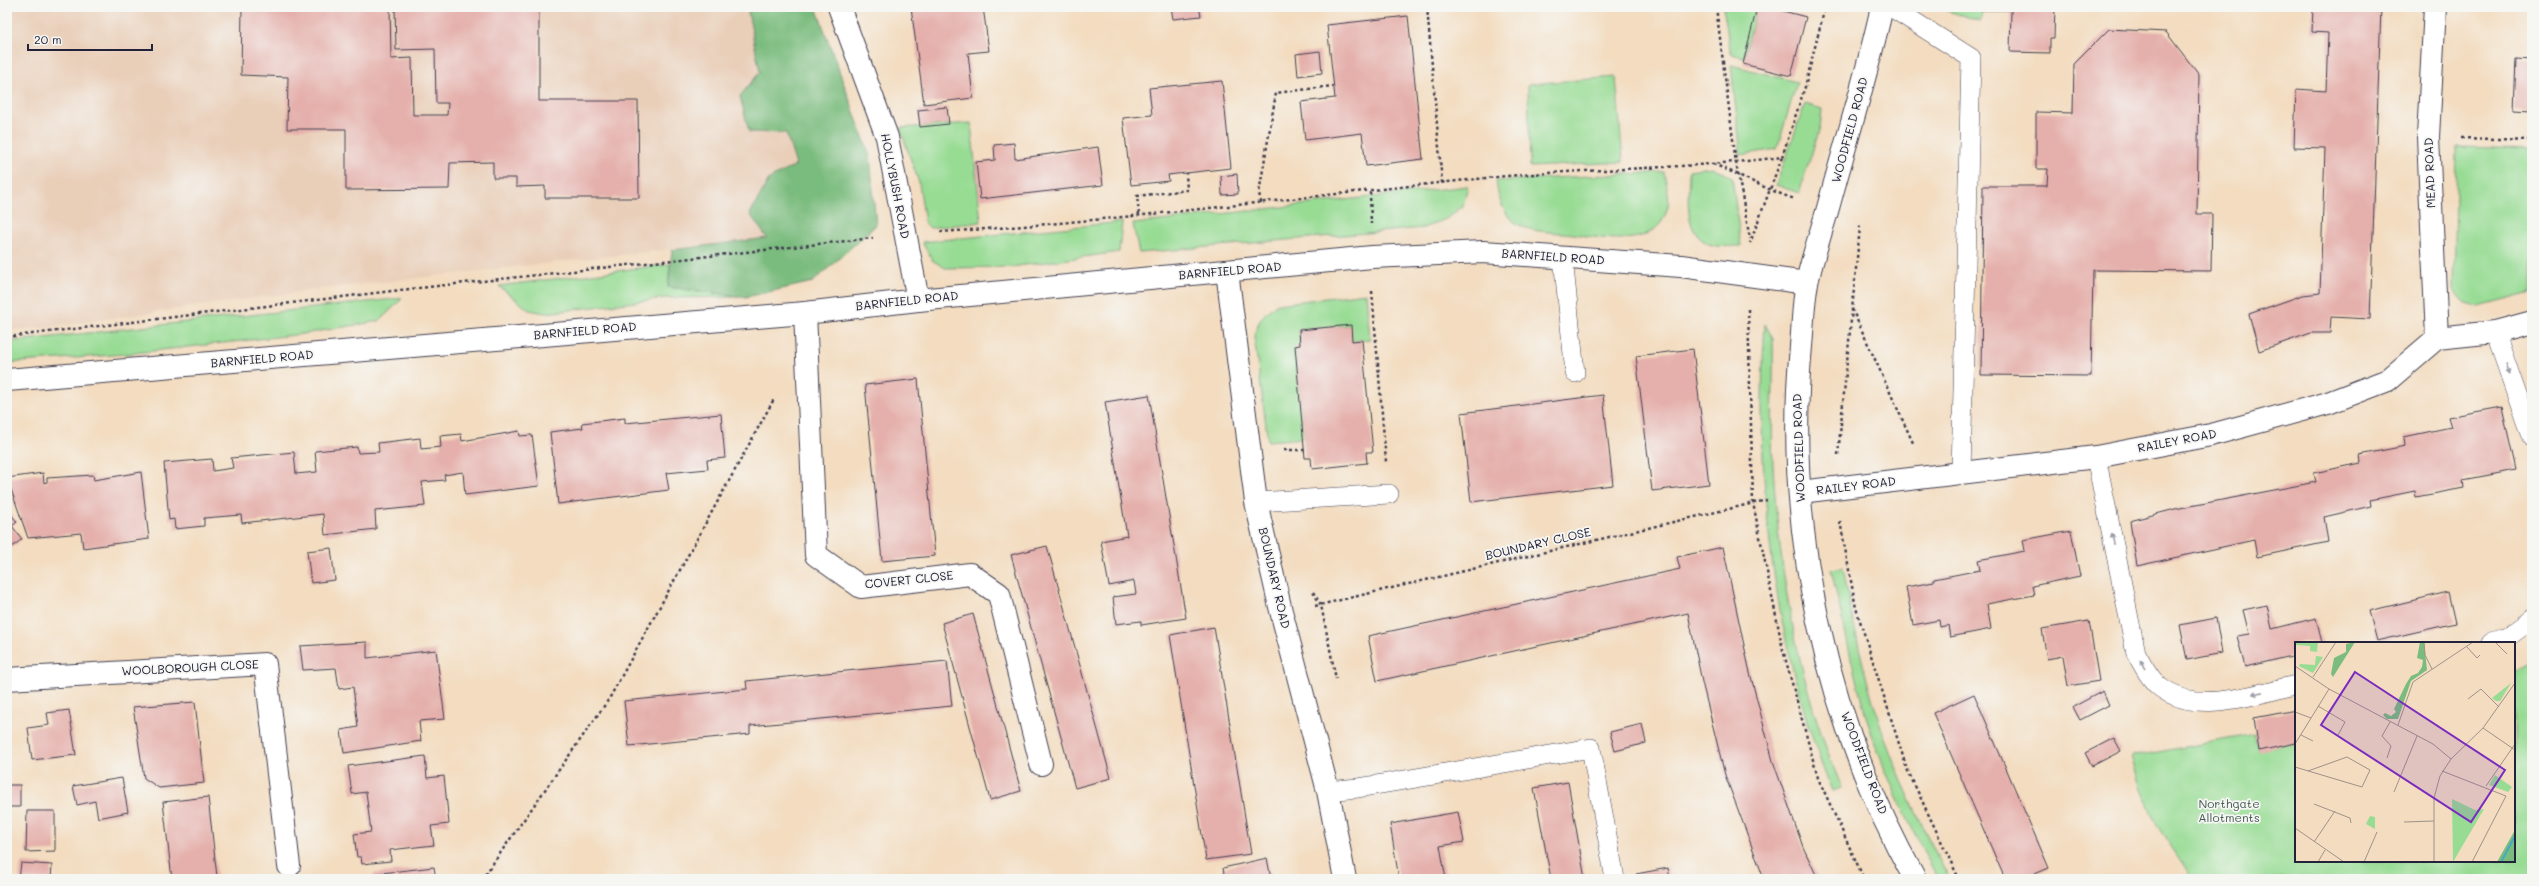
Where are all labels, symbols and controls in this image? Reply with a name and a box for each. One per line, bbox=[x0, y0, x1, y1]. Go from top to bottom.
scale bar bbox=[28, 26, 152, 52]
text: 20 m bbox=[34, 31, 62, 47]
street label: WOODFIELD ROAD bbox=[1827, 75, 1871, 184]
street label: HOLLYBUSH ROAD bbox=[878, 132, 914, 240]
street label: MEAD ROAD bbox=[2420, 137, 2438, 209]
street label: BARNFIELD ROAD bbox=[1501, 244, 1605, 268]
street label: BARNFIELD ROAD bbox=[1178, 258, 1282, 282]
street label: BARNFIELD ROAD bbox=[855, 287, 959, 313]
street label: BARNFIELD ROAD bbox=[533, 318, 637, 342]
street label: BARNFIELD ROAD bbox=[210, 346, 314, 370]
one-way arrow bbox=[2505, 364, 2511, 376]
street label: WOODFIELD ROAD bbox=[1788, 393, 1808, 503]
street label: RAILEY ROAD bbox=[2136, 425, 2218, 455]
street label: RAILEY ROAD bbox=[1815, 472, 1897, 498]
street label: BOUNDARY CLOSE bbox=[1483, 523, 1592, 563]
street label: BOUNDARY ROAD bbox=[1256, 526, 1294, 630]
one-way arrow bbox=[2109, 532, 2115, 545]
street label: COVERT CLOSE bbox=[864, 566, 954, 592]
inset map bbox=[2295, 642, 2515, 862]
street label: WOOLBOROUGH CLOSE bbox=[121, 655, 259, 679]
one-way arrow bbox=[2139, 658, 2146, 670]
one-way arrow bbox=[2252, 690, 2264, 696]
street label: WOODFIELD ROAD bbox=[1838, 709, 1892, 816]
park label: Northgate Allotments bbox=[2198, 795, 2260, 825]

